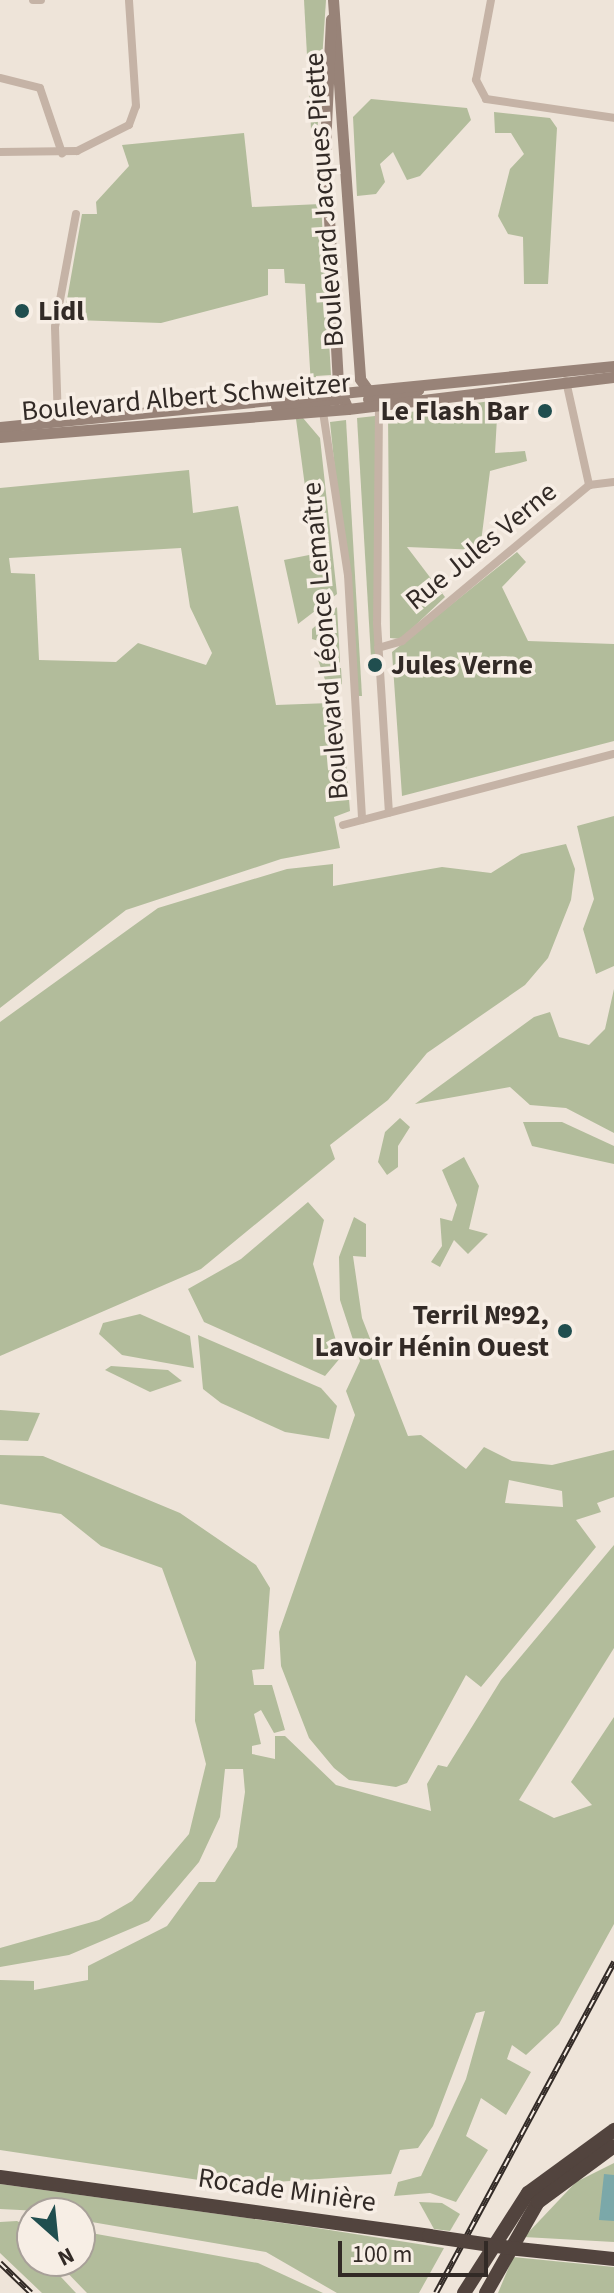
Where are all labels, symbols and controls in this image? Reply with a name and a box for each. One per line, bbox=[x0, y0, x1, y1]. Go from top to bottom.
street label: Boulevard Jacques Piette bbox=[297, 52, 351, 348]
place label: Lidl bbox=[38, 294, 84, 328]
marker: Lidl bbox=[13, 302, 31, 320]
street label: Boulevard Albert Schweitzer bbox=[20, 366, 352, 428]
place label: Le Flash Bar bbox=[381, 394, 529, 428]
marker: Le Flash Bar bbox=[536, 402, 554, 420]
street label: Rue Jules Verne bbox=[399, 475, 563, 617]
street label: Boulevard Léonce Lemaître bbox=[294, 481, 356, 801]
place label: Jules Verne bbox=[391, 648, 533, 682]
marker: Jules Verne bbox=[366, 656, 384, 674]
place label: Terril №92, Lavoir Hénin Ouest bbox=[314, 1298, 549, 1364]
marker: Terril №92, Lavoir Hénin Ouest bbox=[556, 1322, 574, 1340]
street label: Rocade Minière bbox=[196, 2161, 378, 2219]
north arrow bbox=[16, 2197, 96, 2277]
scale bar bbox=[342, 2225, 492, 2275]
text: 100 m bbox=[352, 2237, 412, 2272]
text: N bbox=[52, 2239, 80, 2274]

